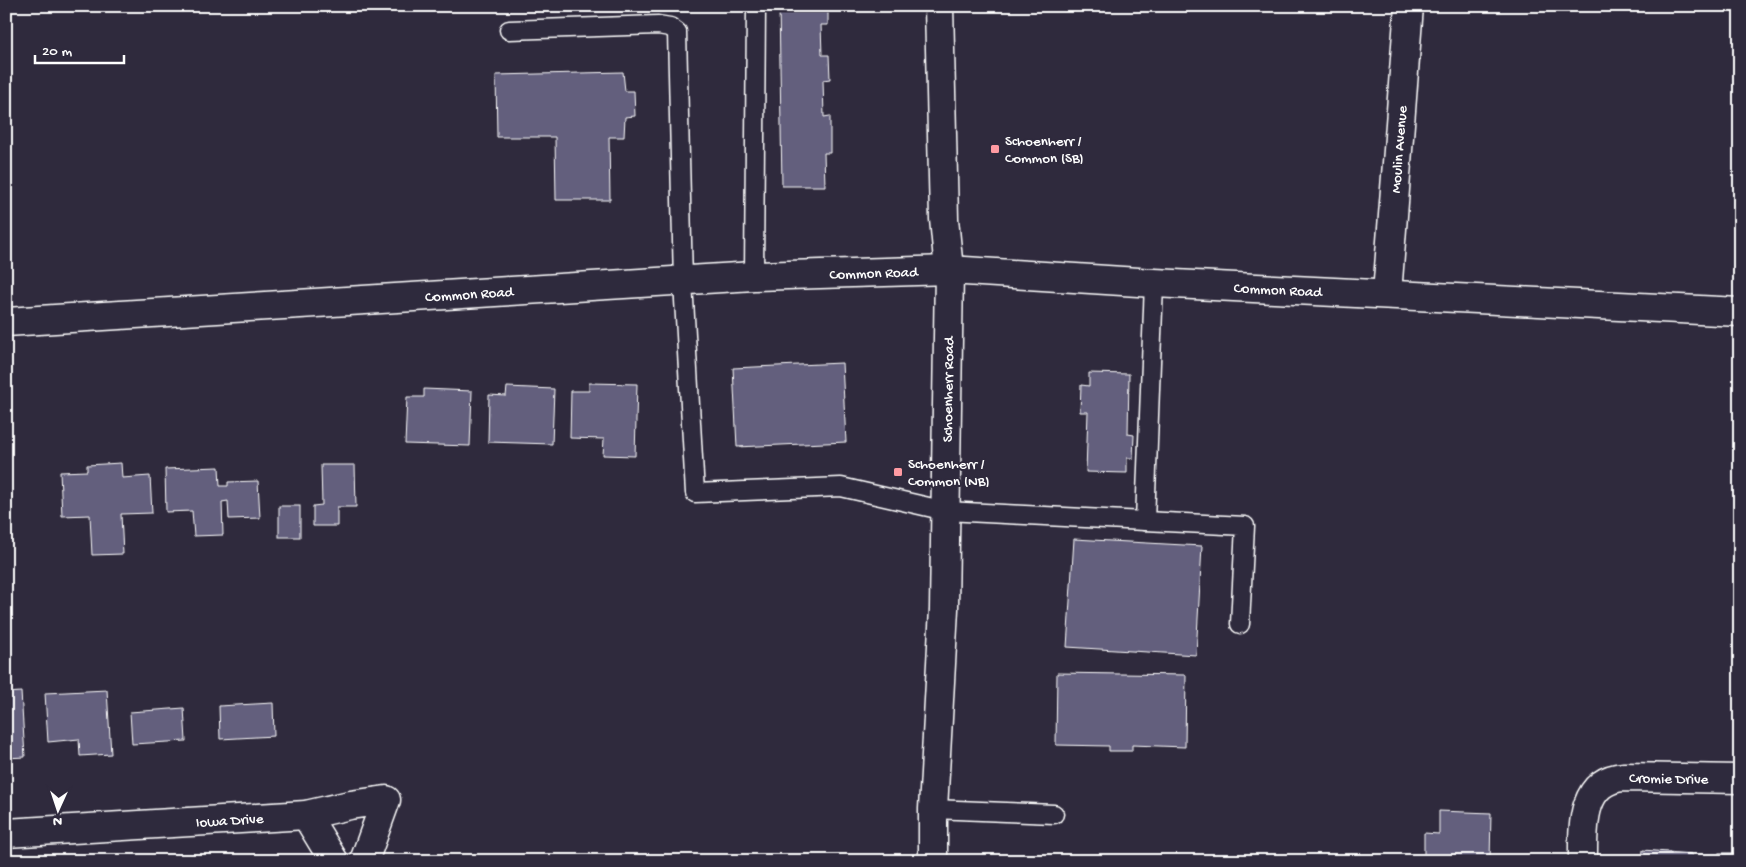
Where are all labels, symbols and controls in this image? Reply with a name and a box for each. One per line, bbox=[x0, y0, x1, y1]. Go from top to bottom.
scale bar bbox=[35, 32, 124, 64]
text: 20 m bbox=[42, 43, 72, 61]
street label: Moulin Avenue bbox=[1388, 105, 1412, 194]
place label: Schoenherr / Common (SB) bbox=[1005, 133, 1084, 168]
marker: Schoenherr / Common (SB) bbox=[989, 143, 1001, 155]
street label: Common Road bbox=[829, 264, 919, 285]
street label: Common Road bbox=[1233, 280, 1324, 302]
street label: Common Road bbox=[425, 284, 515, 307]
street label: Schoenherr Road bbox=[939, 335, 959, 442]
place label: Schoenherr / Common (NB) bbox=[908, 456, 990, 491]
marker: Schoenherr / Common (NB) bbox=[892, 466, 904, 478]
street label: Cromie Drive bbox=[1629, 770, 1709, 789]
north arrow bbox=[32, 784, 82, 834]
street label: Iowa Drive bbox=[195, 811, 264, 833]
text: N bbox=[52, 812, 62, 829]

